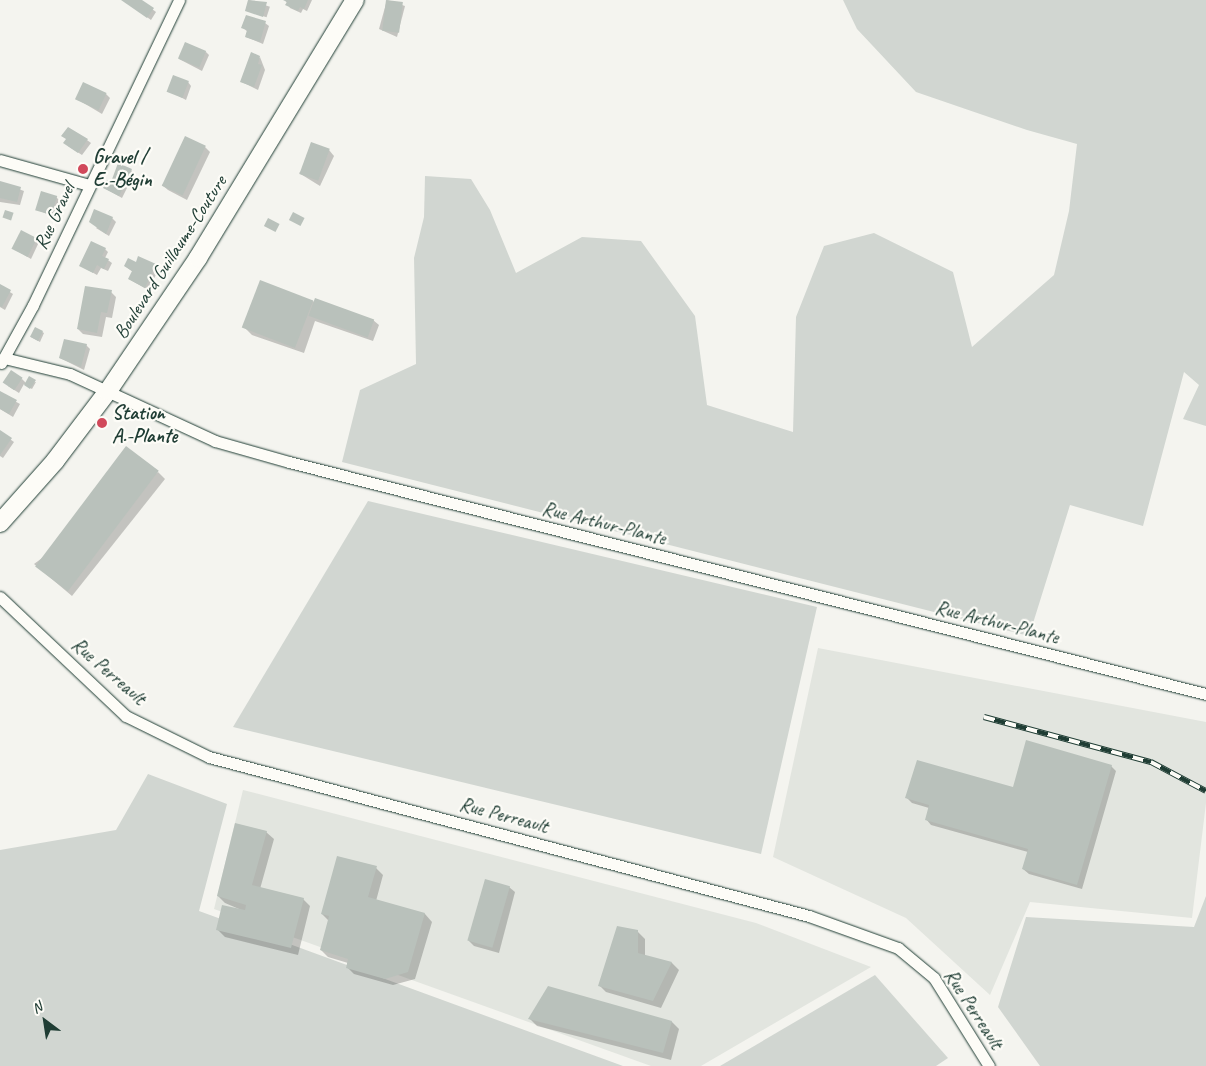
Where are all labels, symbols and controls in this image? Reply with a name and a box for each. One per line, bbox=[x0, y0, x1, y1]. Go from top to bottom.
place label: Gravel / E.-Bégin bbox=[93, 145, 152, 192]
marker: Gravel / E.-Bégin bbox=[77, 163, 89, 175]
street label: Boulevard Guillaume-Couture bbox=[108, 171, 232, 343]
street label: Rue Gravel bbox=[28, 179, 80, 253]
place label: Station A.-Plante bbox=[112, 400, 177, 447]
marker: Station A.-Plante bbox=[96, 417, 108, 429]
street label: Rue Arthur-Plante bbox=[540, 496, 668, 550]
street label: Rue Arthur-Plante bbox=[933, 595, 1061, 649]
street label: Rue Perreault bbox=[67, 632, 151, 710]
street label: Rue Perreault bbox=[457, 792, 551, 838]
street label: Rue Perreault bbox=[939, 964, 1009, 1054]
north arrow bbox=[20, 996, 70, 1046]
text: N bbox=[29, 998, 45, 1017]

